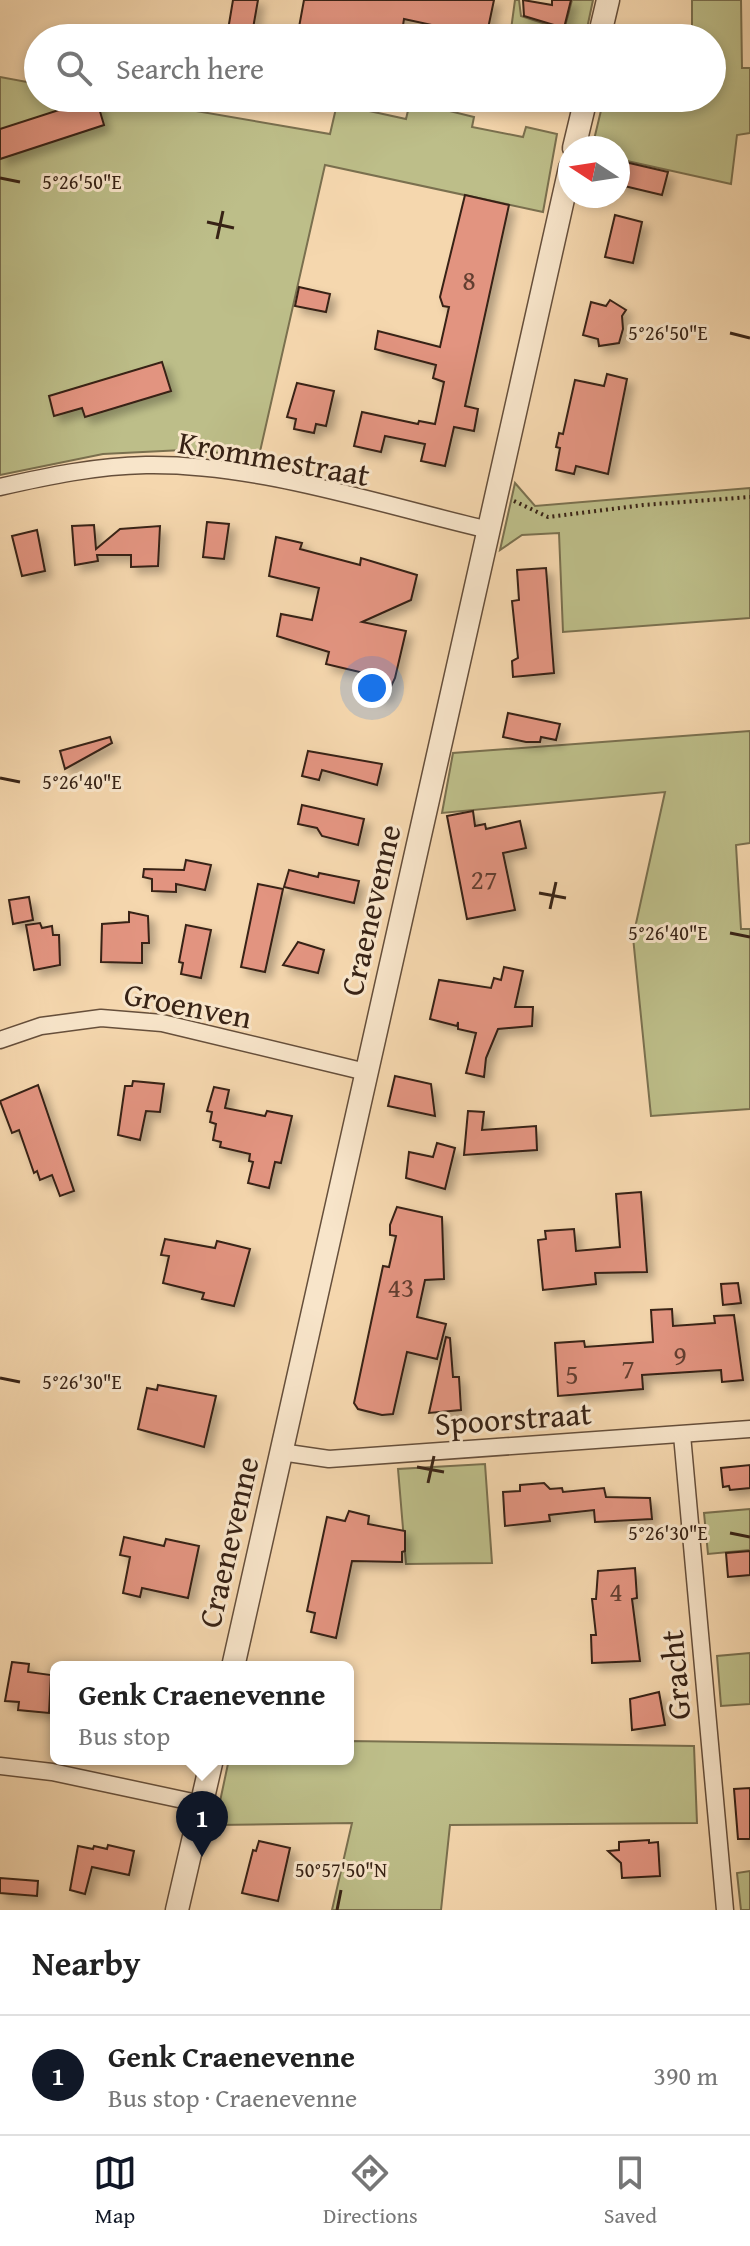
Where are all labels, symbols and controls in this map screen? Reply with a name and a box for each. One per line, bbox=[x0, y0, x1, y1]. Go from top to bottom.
search box bbox=[24, 24, 726, 112]
icon: search bbox=[52, 46, 96, 90]
text: Search here bbox=[116, 46, 264, 90]
north arrow bbox=[558, 136, 630, 208]
text: 5°26'50"E bbox=[42, 167, 122, 196]
house number: 8 bbox=[462, 259, 476, 300]
text: 5°26'50"E bbox=[628, 318, 708, 347]
street label: Krommestraat bbox=[175, 418, 373, 498]
your location bbox=[352, 668, 392, 708]
text: 5°26'40"E bbox=[42, 767, 122, 796]
street label: Craenevenne bbox=[327, 820, 413, 1000]
house number: 27 bbox=[471, 858, 497, 899]
text: 5°26'40"E bbox=[628, 918, 708, 947]
street label: Groenven bbox=[120, 970, 256, 1040]
house number: 43 bbox=[388, 1266, 414, 1307]
house number: 9 bbox=[673, 1334, 687, 1375]
house number: 7 bbox=[621, 1347, 635, 1388]
house number: 5 bbox=[565, 1353, 579, 1394]
text: 5°26'30"E bbox=[42, 1367, 122, 1396]
street label: Spoorstraat bbox=[433, 1389, 593, 1447]
street label: Craenevenne bbox=[185, 1452, 271, 1632]
text: 5°26'30"E bbox=[628, 1518, 708, 1547]
house number: 4 bbox=[609, 1570, 623, 1611]
street label: Gracht bbox=[648, 1628, 702, 1722]
popup bbox=[50, 1661, 354, 1765]
text: Genk Craenevenne bbox=[79, 1672, 325, 1716]
text: Bus stop bbox=[79, 1716, 170, 1755]
pin: 1 bbox=[176, 1791, 228, 1857]
text: 50°57'50"N bbox=[295, 1855, 387, 1884]
text: Nearby bbox=[32, 1938, 141, 1987]
text: Genk Craenevenne bbox=[108, 2034, 355, 2078]
text: 1 bbox=[51, 2056, 65, 2095]
text: 390 m bbox=[653, 2056, 718, 2095]
text: Bus stop · Craenevenne bbox=[108, 2078, 357, 2117]
tab: Map bbox=[93, 2151, 137, 2231]
tab: Directions bbox=[323, 2151, 418, 2231]
tab: Saved bbox=[604, 2151, 657, 2231]

